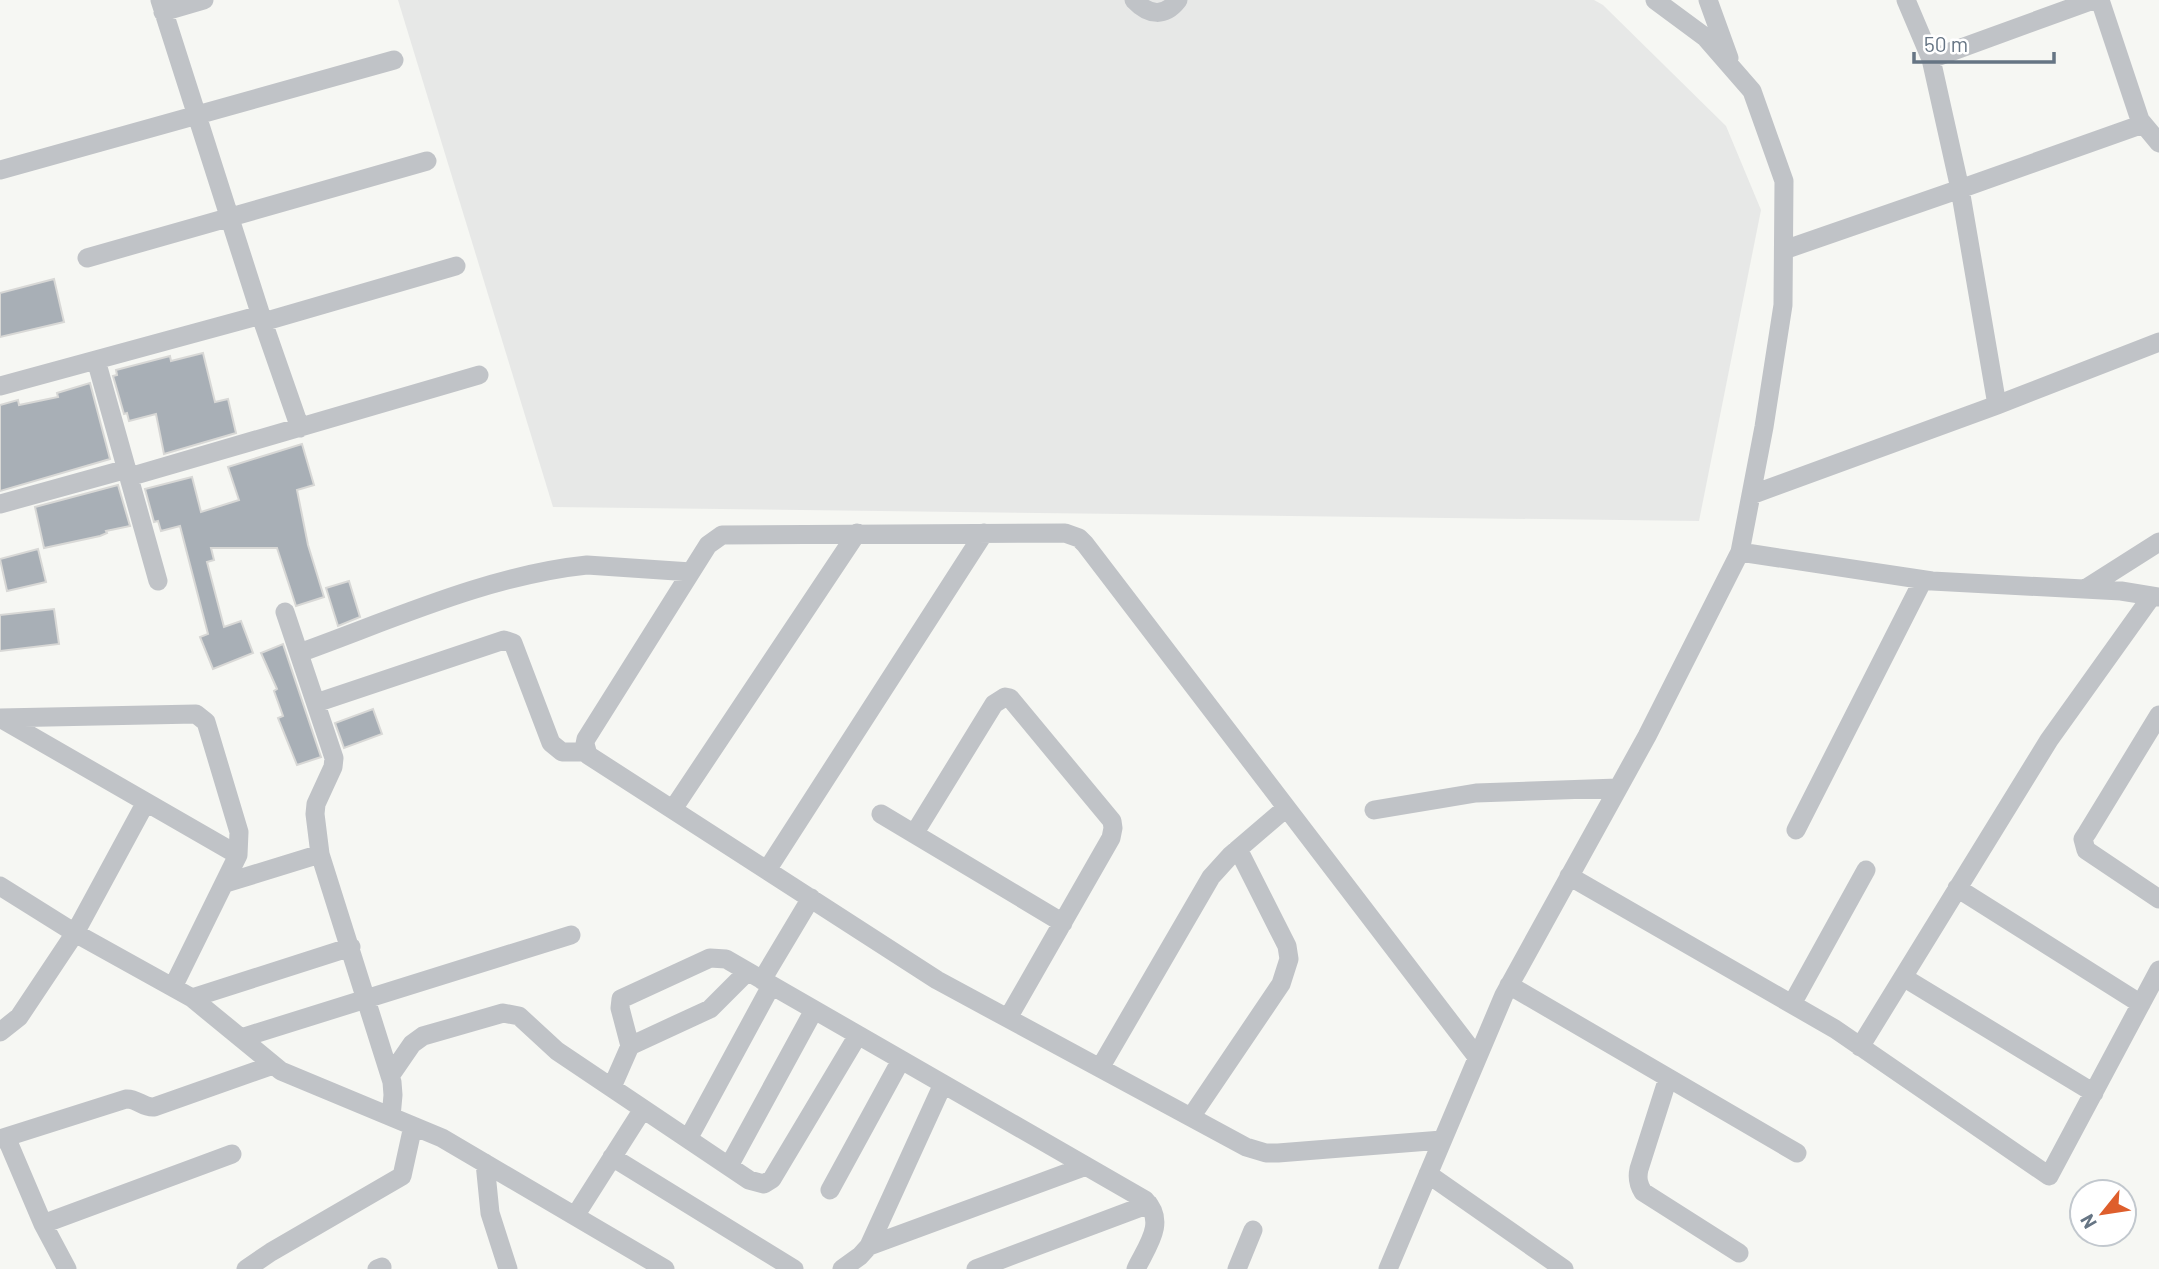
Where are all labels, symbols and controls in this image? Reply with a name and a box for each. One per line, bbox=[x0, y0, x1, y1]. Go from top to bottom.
scale bar bbox=[1914, 21, 2054, 65]
text: 50 m bbox=[1924, 31, 1968, 56]
north arrow bbox=[2068, 1178, 2138, 1248]
text: N bbox=[2075, 1211, 2101, 1233]

